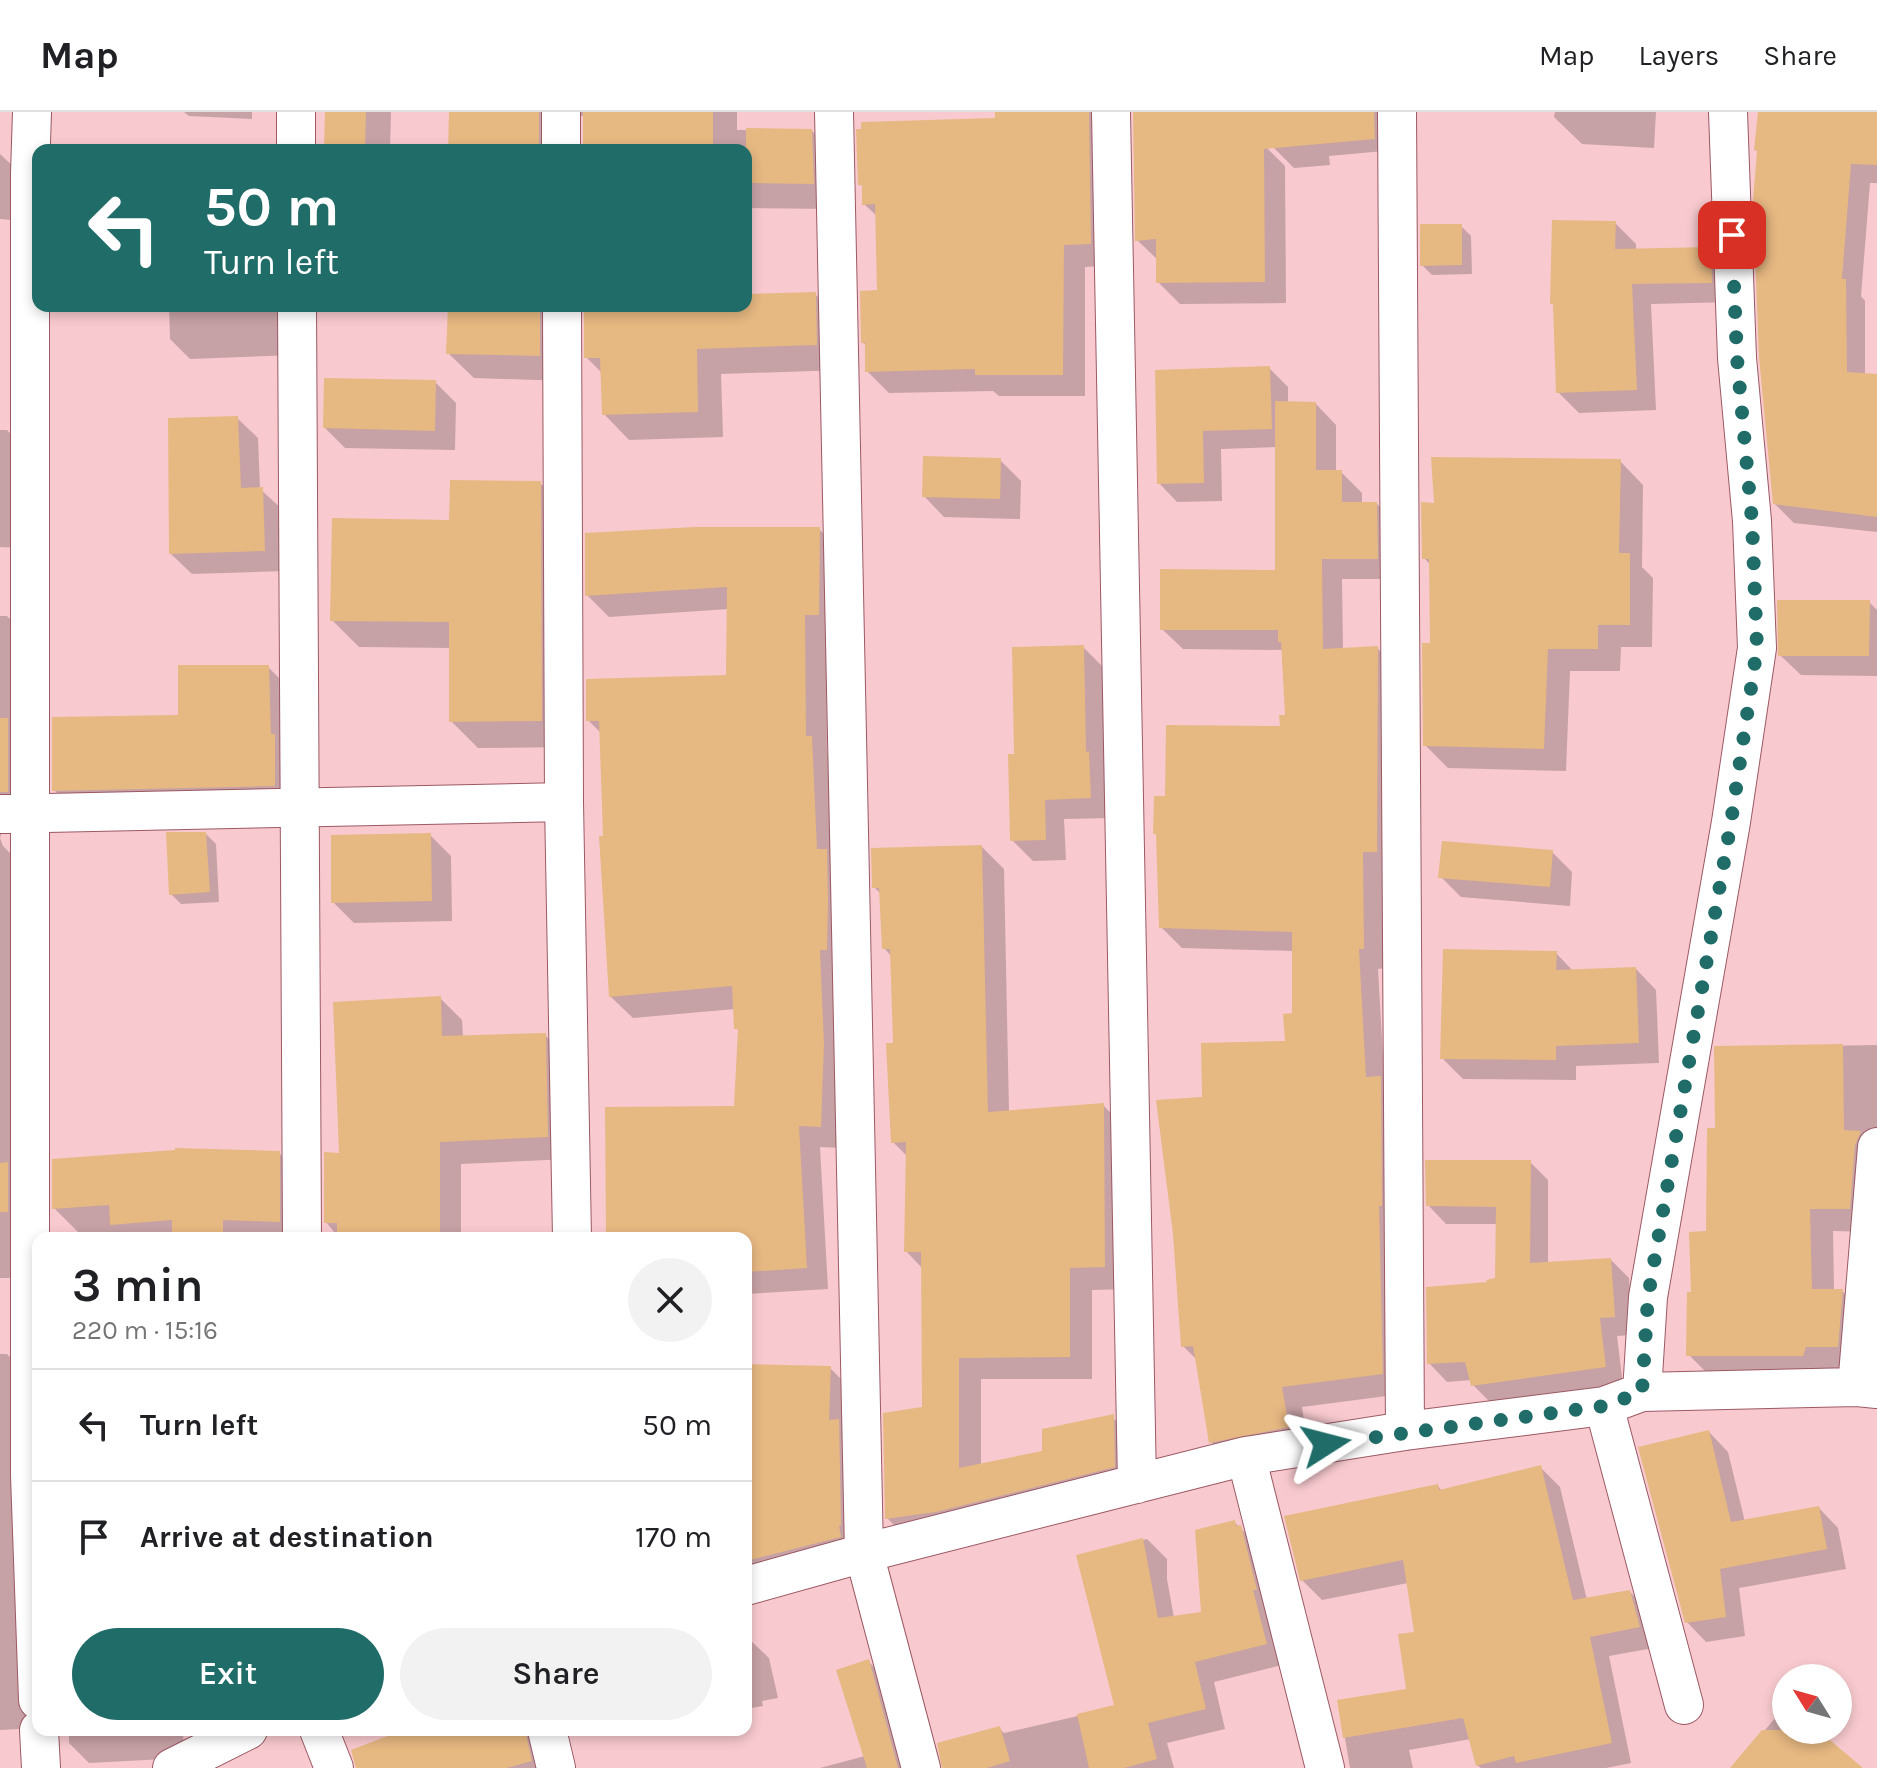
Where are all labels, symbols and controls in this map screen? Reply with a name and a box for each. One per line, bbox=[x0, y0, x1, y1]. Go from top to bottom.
text: Map bbox=[40, 33, 119, 78]
text: Map bbox=[1539, 39, 1594, 72]
text: Layers bbox=[1638, 39, 1719, 72]
text: Share bbox=[1763, 39, 1837, 72]
text: 50 m bbox=[204, 174, 339, 239]
icon: left bbox=[72, 176, 176, 280]
pin bbox=[1698, 201, 1766, 269]
icon: arrive bbox=[1710, 213, 1754, 257]
text: Turn left bbox=[204, 241, 339, 283]
text: 3 min bbox=[72, 1257, 204, 1313]
button: close bbox=[628, 1258, 712, 1342]
text: 220 m · 15:16 bbox=[72, 1315, 218, 1346]
position arrow bbox=[1284, 1402, 1368, 1486]
icon: left bbox=[72, 1403, 116, 1447]
text: Turn left bbox=[140, 1407, 258, 1443]
text: 50 m bbox=[642, 1407, 712, 1443]
icon: arrive bbox=[72, 1515, 116, 1559]
text: Arrive at destination bbox=[140, 1519, 434, 1555]
text: 170 m bbox=[635, 1519, 712, 1555]
button: Exit bbox=[72, 1628, 384, 1720]
button: Share bbox=[400, 1628, 712, 1720]
north arrow bbox=[1772, 1664, 1852, 1744]
map controls bbox=[1772, 1664, 1852, 1744]

